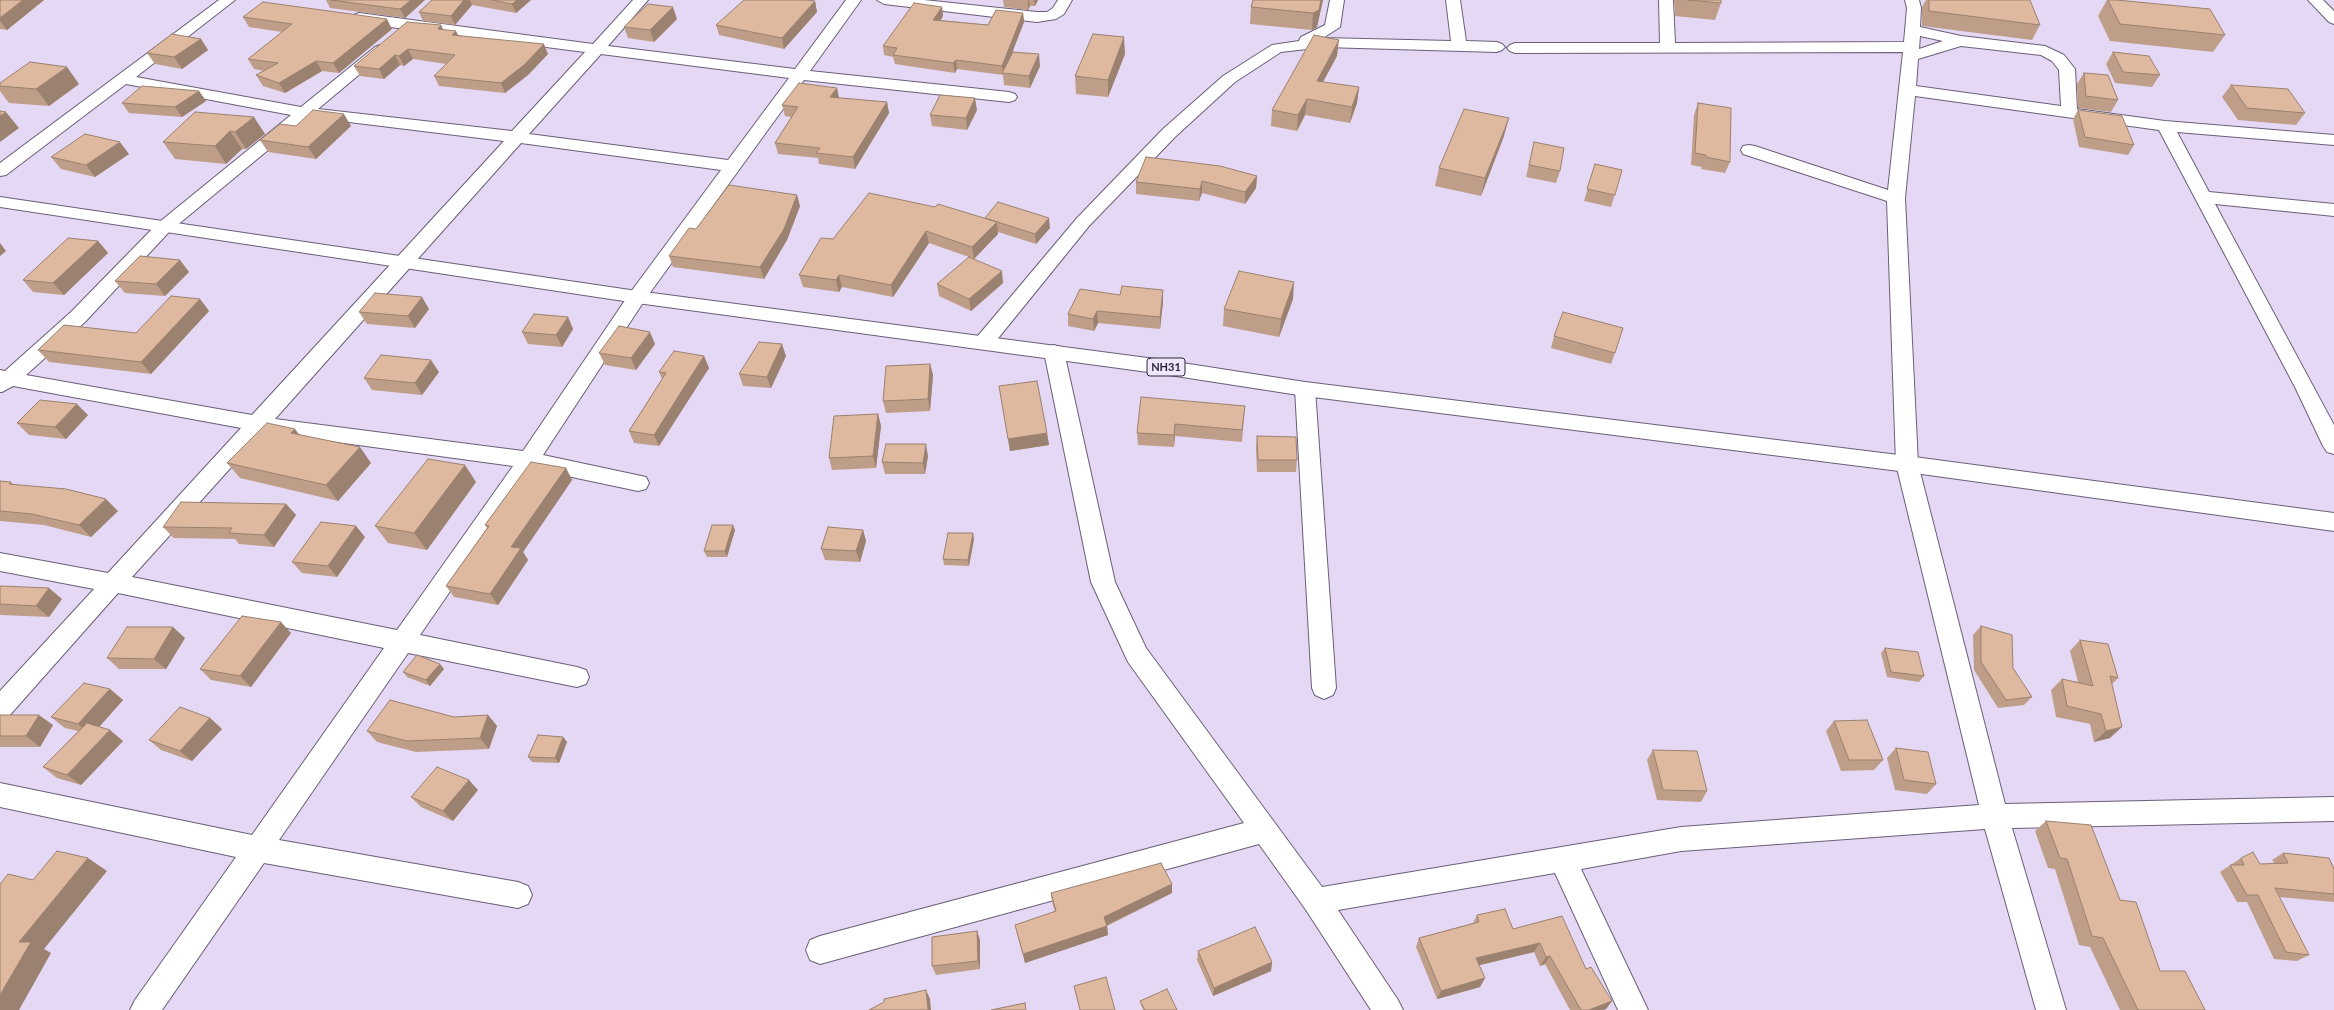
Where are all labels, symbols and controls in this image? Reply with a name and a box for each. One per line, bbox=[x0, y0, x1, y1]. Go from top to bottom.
road number: NH31 bbox=[1147, 358, 1185, 376]

